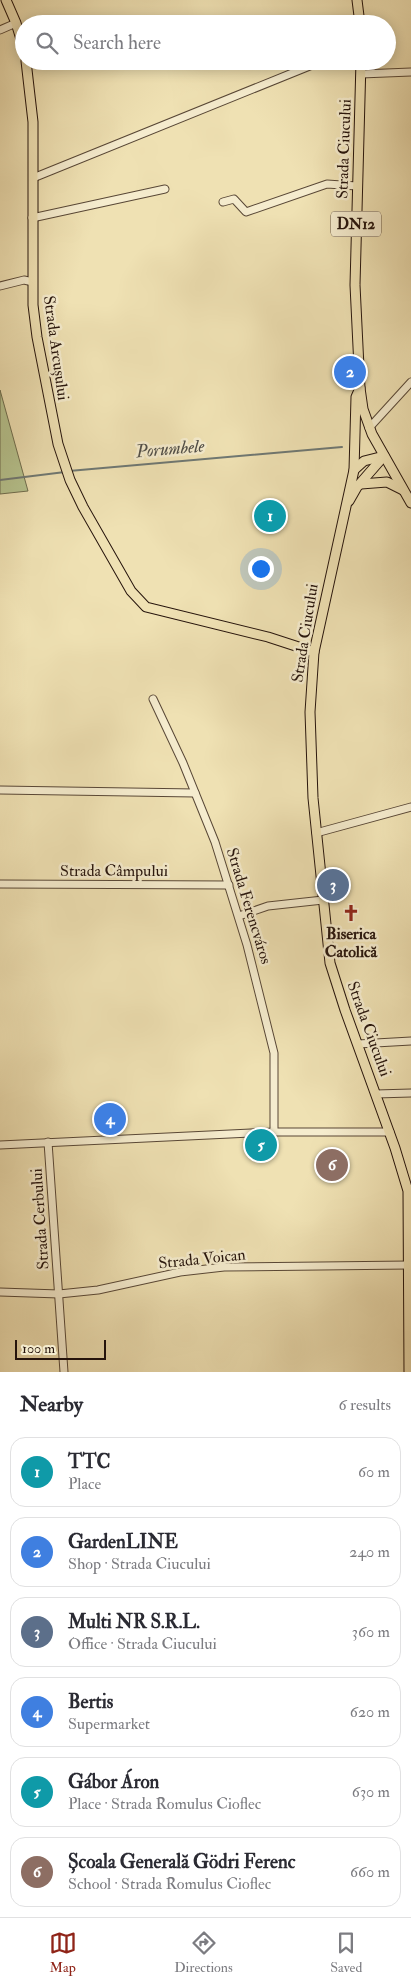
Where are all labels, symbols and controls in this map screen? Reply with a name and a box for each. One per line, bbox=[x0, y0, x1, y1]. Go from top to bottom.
search box bbox=[15, 15, 396, 70]
icon: search bbox=[33, 29, 61, 57]
text: Search here bbox=[73, 31, 161, 55]
street label: Strada Ciucului bbox=[332, 99, 356, 199]
road number: DN12 bbox=[331, 212, 381, 236]
street label: Strada Arcușului bbox=[39, 294, 73, 402]
pin: 2 bbox=[334, 353, 366, 391]
water label: Porumbele bbox=[134, 434, 206, 464]
pin: 1 bbox=[254, 497, 286, 535]
your location bbox=[248, 556, 274, 582]
street label: Strada Ciucului bbox=[287, 582, 323, 684]
street label: Strada Ferencváros bbox=[222, 845, 276, 967]
street label: Strada Câmpului bbox=[60, 861, 168, 882]
pin: 3 bbox=[317, 866, 349, 904]
church icon: Biserica Catolică bbox=[341, 903, 361, 923]
place label: Biserica Catolică bbox=[325, 924, 378, 962]
street label: Strada Ciucului bbox=[343, 979, 395, 1079]
pin: 4 bbox=[94, 1100, 126, 1138]
pin: 5 bbox=[245, 1126, 277, 1164]
pin: 6 bbox=[316, 1146, 348, 1184]
street label: Strada Cerbului bbox=[26, 1168, 54, 1270]
street label: Strada Voican bbox=[157, 1244, 247, 1274]
scale bar bbox=[15, 1337, 106, 1360]
text: 100 m bbox=[22, 1340, 55, 1357]
text: Nearby bbox=[20, 1391, 83, 1418]
text: 6 results bbox=[339, 1395, 391, 1415]
text: TTC bbox=[68, 1450, 110, 1474]
text: 1 bbox=[34, 1462, 40, 1482]
text: 60 m bbox=[358, 1462, 390, 1482]
text: Place bbox=[68, 1474, 101, 1494]
text: GardenLINE bbox=[68, 1530, 178, 1554]
text: 2 bbox=[33, 1542, 41, 1562]
text: 240 m bbox=[349, 1542, 390, 1562]
text: Shop · Strada Ciucului bbox=[68, 1554, 211, 1574]
text: Multi NR S.R.L. bbox=[68, 1610, 200, 1634]
text: 3 bbox=[34, 1622, 40, 1642]
text: 360 m bbox=[352, 1622, 390, 1642]
text: Office · Strada Ciucului bbox=[68, 1634, 217, 1654]
text: Bertis bbox=[68, 1690, 113, 1714]
text: 4 bbox=[33, 1702, 41, 1722]
text: 620 m bbox=[350, 1702, 390, 1722]
text: Supermarket bbox=[68, 1714, 150, 1734]
text: Gábor Áron bbox=[68, 1770, 159, 1794]
text: 5 bbox=[33, 1782, 41, 1802]
text: 630 m bbox=[352, 1782, 390, 1802]
text: Place · Strada Romulus Cioflec bbox=[68, 1794, 261, 1814]
text: Școala Generală Gödri Ferenc bbox=[68, 1850, 295, 1874]
text: 6 bbox=[33, 1862, 41, 1882]
text: 660 m bbox=[350, 1862, 390, 1882]
text: School · Strada Romulus Cioflec bbox=[68, 1874, 271, 1894]
tab: Map bbox=[49, 1929, 77, 1976]
tab: Directions bbox=[174, 1929, 233, 1976]
tab: Saved bbox=[330, 1929, 362, 1976]

